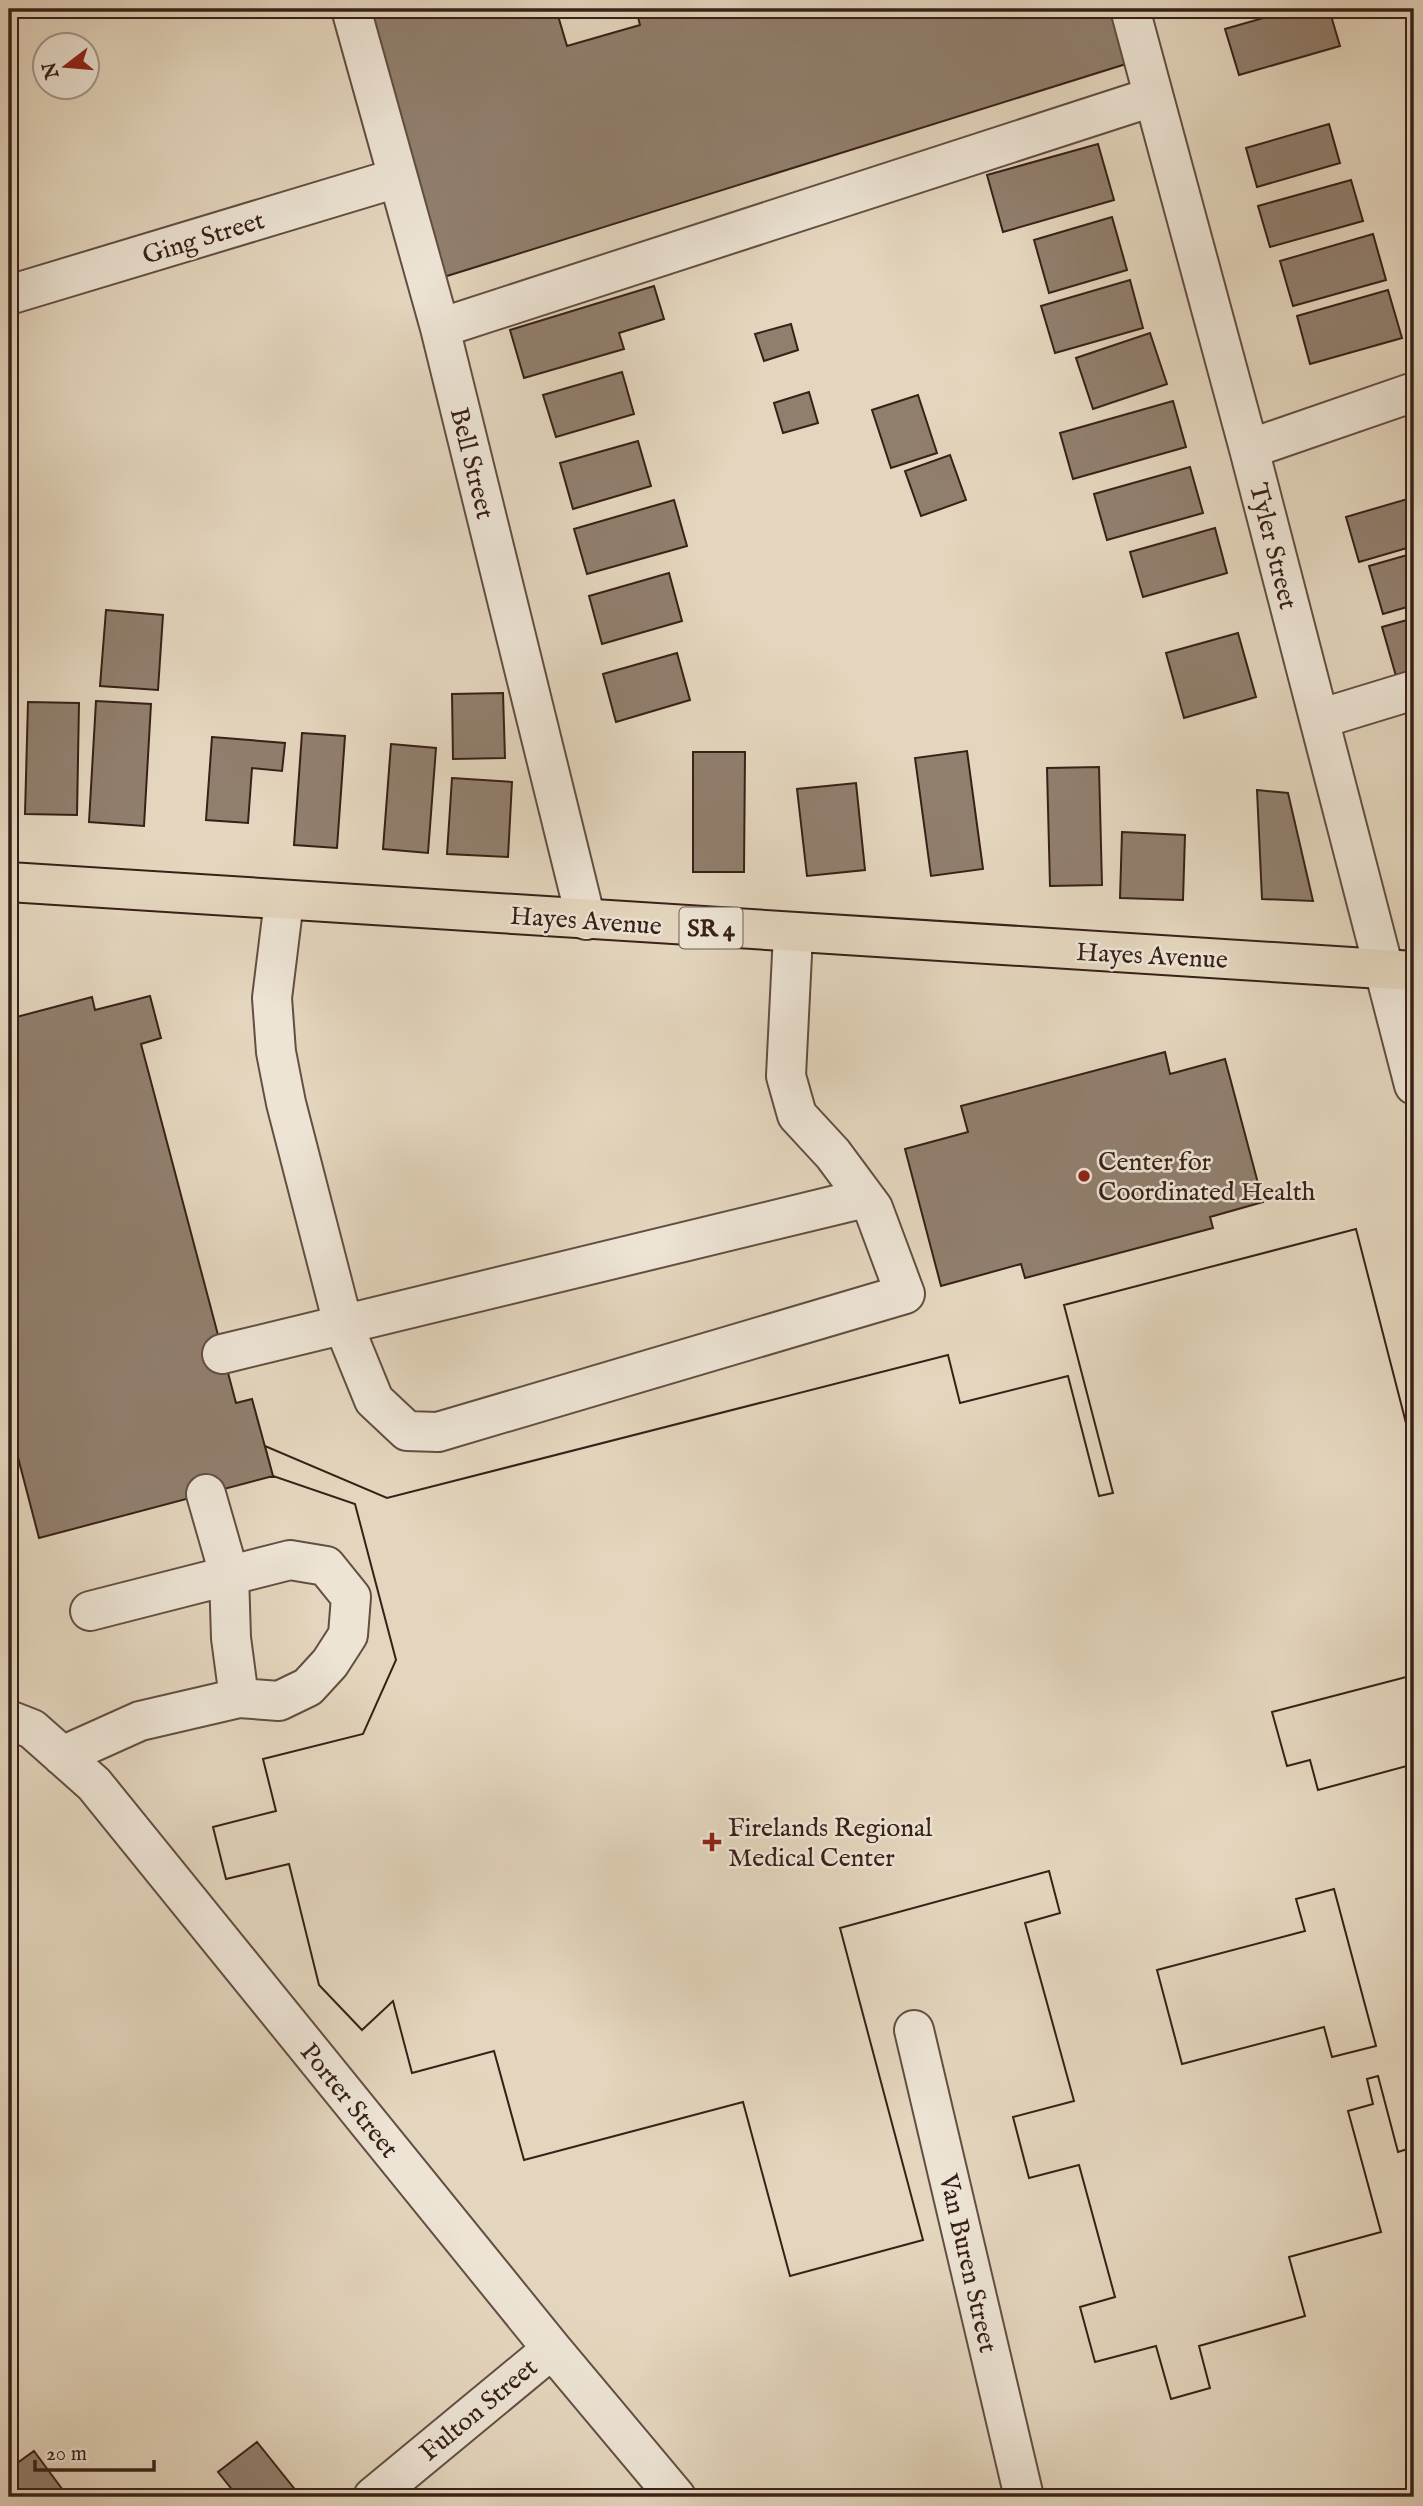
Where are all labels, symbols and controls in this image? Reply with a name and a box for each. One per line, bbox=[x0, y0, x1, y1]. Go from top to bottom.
north arrow bbox=[32, 32, 102, 102]
text: N bbox=[38, 58, 66, 82]
street label: Ging Street bbox=[138, 204, 269, 273]
street label: Bell Street bbox=[442, 404, 501, 523]
street label: Tyler Street bbox=[1241, 480, 1304, 613]
street label: Hayes Avenue bbox=[509, 900, 663, 943]
road number: SR 4 bbox=[680, 908, 742, 948]
street label: Hayes Avenue bbox=[1075, 936, 1229, 977]
place label: Center for Coordinated Health bbox=[1098, 1146, 1316, 1209]
marker: Center for Coordinated Health bbox=[1076, 1168, 1092, 1184]
place label: Firelands Regional Medical Center bbox=[728, 1812, 933, 1875]
marker: Firelands Regional Medical Center bbox=[702, 1832, 722, 1852]
street label: Porter Street bbox=[292, 2037, 405, 2165]
street label: Van Buren Street bbox=[931, 2170, 1004, 2356]
street label: Fulton Street bbox=[413, 2351, 545, 2469]
scale bar bbox=[35, 2429, 154, 2473]
text: 20 m bbox=[46, 2441, 87, 2468]

